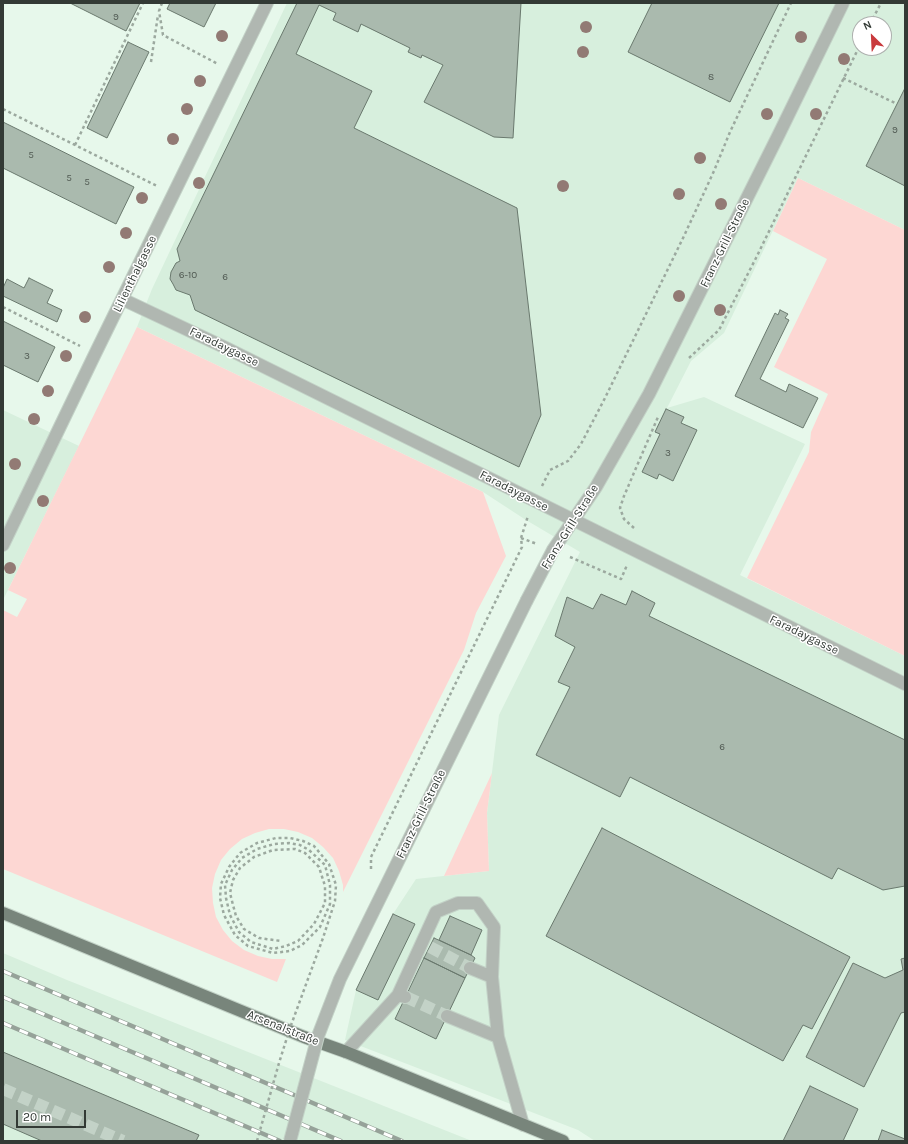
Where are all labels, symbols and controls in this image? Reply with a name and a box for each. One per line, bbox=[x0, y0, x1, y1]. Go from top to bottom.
house number: 9 bbox=[113, 11, 119, 23]
north arrow bbox=[852, 16, 892, 56]
text: N bbox=[861, 18, 874, 33]
house number: 8 bbox=[708, 71, 714, 83]
house number: 9 bbox=[892, 124, 898, 136]
house number: 5 bbox=[28, 149, 34, 161]
house number: 5 bbox=[66, 172, 72, 184]
house number: 5 bbox=[84, 176, 90, 188]
street label: Franz-Grill-Straße bbox=[697, 196, 753, 290]
street label: Lilienthalgasse bbox=[110, 233, 160, 315]
house number: 6-10 bbox=[179, 269, 197, 281]
house number: 6 bbox=[222, 271, 228, 283]
street label: Faradaygasse bbox=[187, 324, 261, 370]
house number: 3 bbox=[24, 350, 30, 362]
house number: 3 bbox=[665, 447, 671, 459]
street label: Faradaygasse bbox=[477, 468, 551, 514]
street label: Franz-Grill-Straße bbox=[538, 482, 602, 572]
street label: Faradaygasse bbox=[767, 612, 841, 658]
house number: 6 bbox=[719, 741, 725, 753]
street label: Franz-Grill-Straße bbox=[393, 767, 449, 861]
street label: Arsenalstraße bbox=[245, 1007, 321, 1049]
scale bar bbox=[18, 1102, 88, 1128]
text: 20 m bbox=[23, 1110, 51, 1124]

